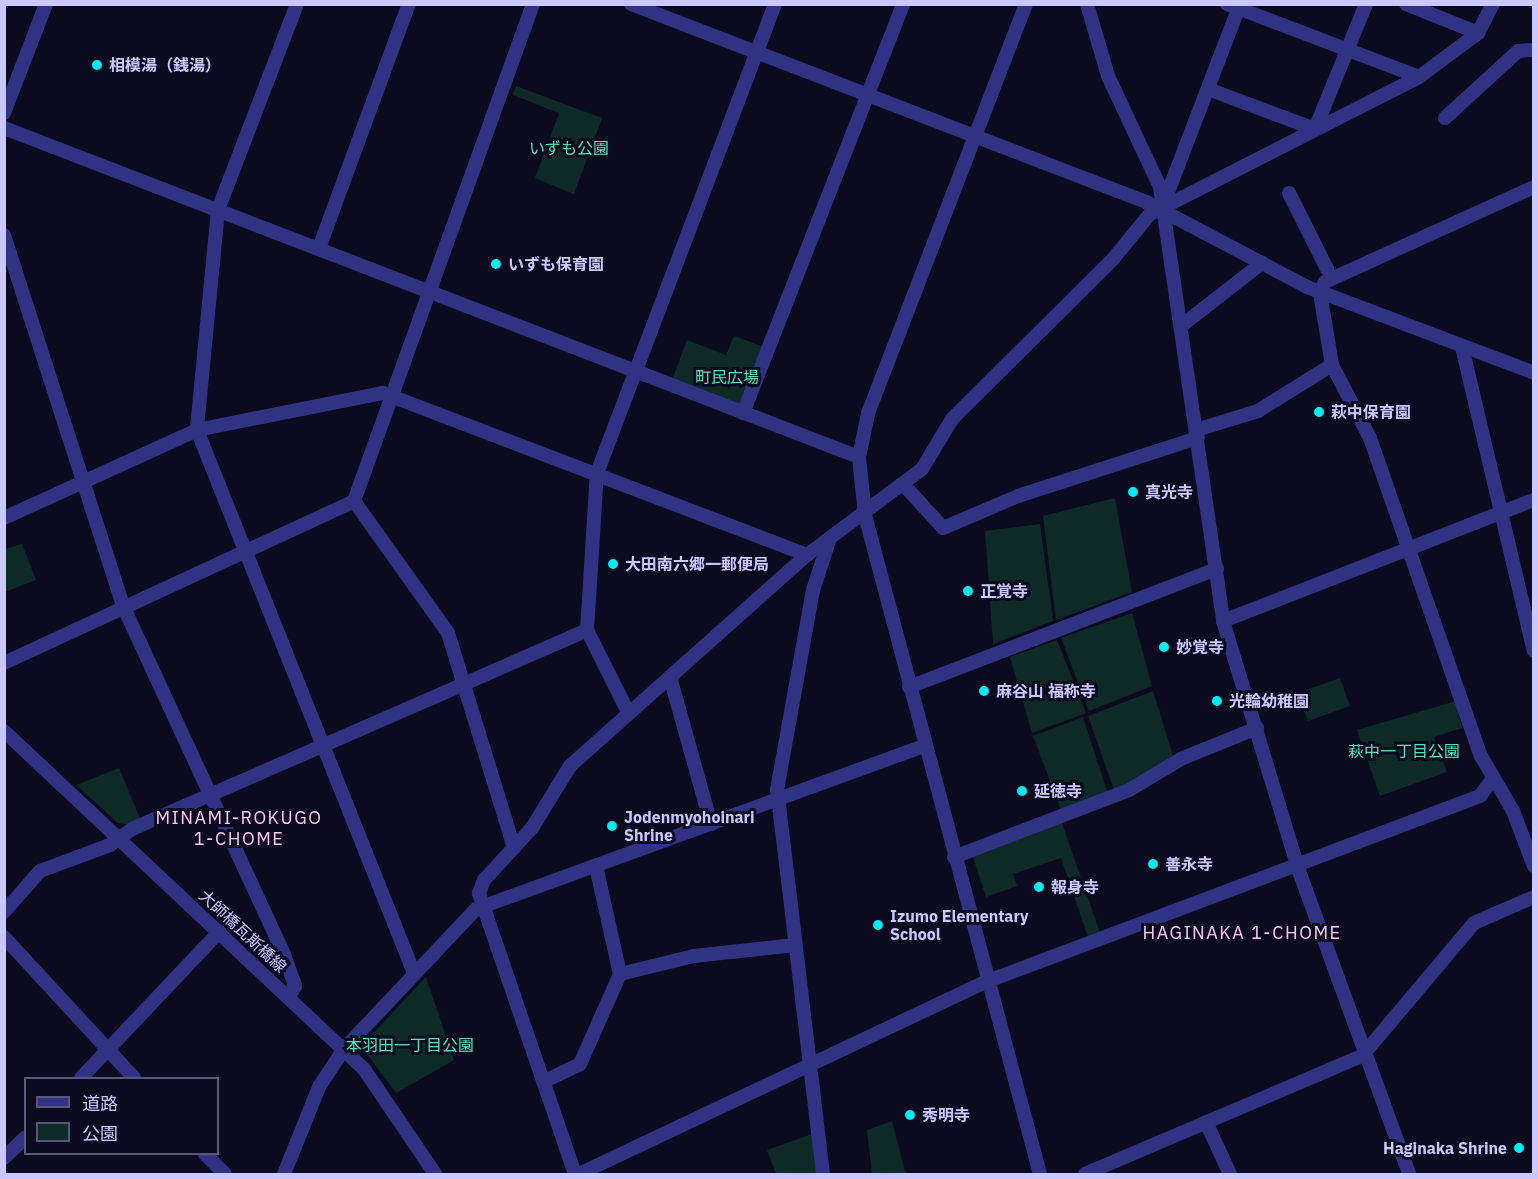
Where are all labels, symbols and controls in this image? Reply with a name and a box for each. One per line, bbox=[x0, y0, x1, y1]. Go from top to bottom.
place label: 相模湯（銭湯） bbox=[109, 55, 221, 75]
marker: 相模湯（銭湯） bbox=[90, 58, 104, 72]
park label: いずも公園 bbox=[529, 138, 609, 158]
place label: いずも保育園 bbox=[508, 254, 604, 274]
marker: いずも保育園 bbox=[489, 257, 503, 271]
park label: 町民広場 bbox=[695, 367, 759, 387]
place label: 萩中保育園 bbox=[1331, 402, 1411, 422]
marker: 萩中保育園 bbox=[1312, 405, 1326, 419]
place label: 真光寺 bbox=[1145, 482, 1193, 502]
marker: 真光寺 bbox=[1126, 485, 1140, 499]
place label: 大田南六郷一郵便局 bbox=[625, 554, 769, 574]
marker: 大田南六郷一郵便局 bbox=[606, 557, 620, 571]
place label: 正覚寺 bbox=[980, 581, 1028, 601]
marker: 正覚寺 bbox=[961, 584, 975, 598]
place label: 妙覚寺 bbox=[1176, 637, 1224, 657]
marker: 妙覚寺 bbox=[1157, 640, 1171, 654]
place label: 麻谷山 福称寺 bbox=[996, 681, 1096, 701]
marker: 麻谷山 福称寺 bbox=[977, 684, 991, 698]
place label: 光輪幼稚園 bbox=[1229, 691, 1309, 711]
marker: 光輪幼稚園 bbox=[1210, 694, 1224, 708]
park label: 萩中一丁目公園 bbox=[1348, 741, 1460, 761]
place label: 延徳寺 bbox=[1034, 781, 1082, 801]
marker: 延徳寺 bbox=[1015, 784, 1029, 798]
place label: Jodenmyohoinari Shrine bbox=[624, 807, 755, 845]
district label: MINAMI-ROKUGO 1-CHOME bbox=[156, 808, 322, 850]
marker: Jodenmyohoinari Shrine bbox=[605, 819, 619, 833]
place label: 善永寺 bbox=[1165, 854, 1213, 874]
marker: 善永寺 bbox=[1146, 857, 1160, 871]
place label: 報身寺 bbox=[1051, 877, 1099, 897]
marker: 報身寺 bbox=[1032, 880, 1046, 894]
street label: 大師橋瓦斯橋線 bbox=[195, 886, 291, 976]
place label: Izumo Elementary School bbox=[890, 906, 1029, 944]
marker: Izumo Elementary School bbox=[871, 918, 885, 932]
district label: HAGINAKA 1-CHOME bbox=[1142, 922, 1342, 944]
park label: 本羽田一丁目公園 bbox=[346, 1035, 474, 1055]
legend bbox=[24, 1077, 219, 1155]
text: 道路 bbox=[82, 1092, 118, 1115]
place label: 秀明寺 bbox=[922, 1105, 970, 1125]
marker: 秀明寺 bbox=[903, 1108, 917, 1122]
text: 公園 bbox=[82, 1122, 118, 1145]
place label: Haginaka Shrine bbox=[1383, 1138, 1507, 1158]
marker: Haginaka Shrine bbox=[1512, 1141, 1526, 1155]

